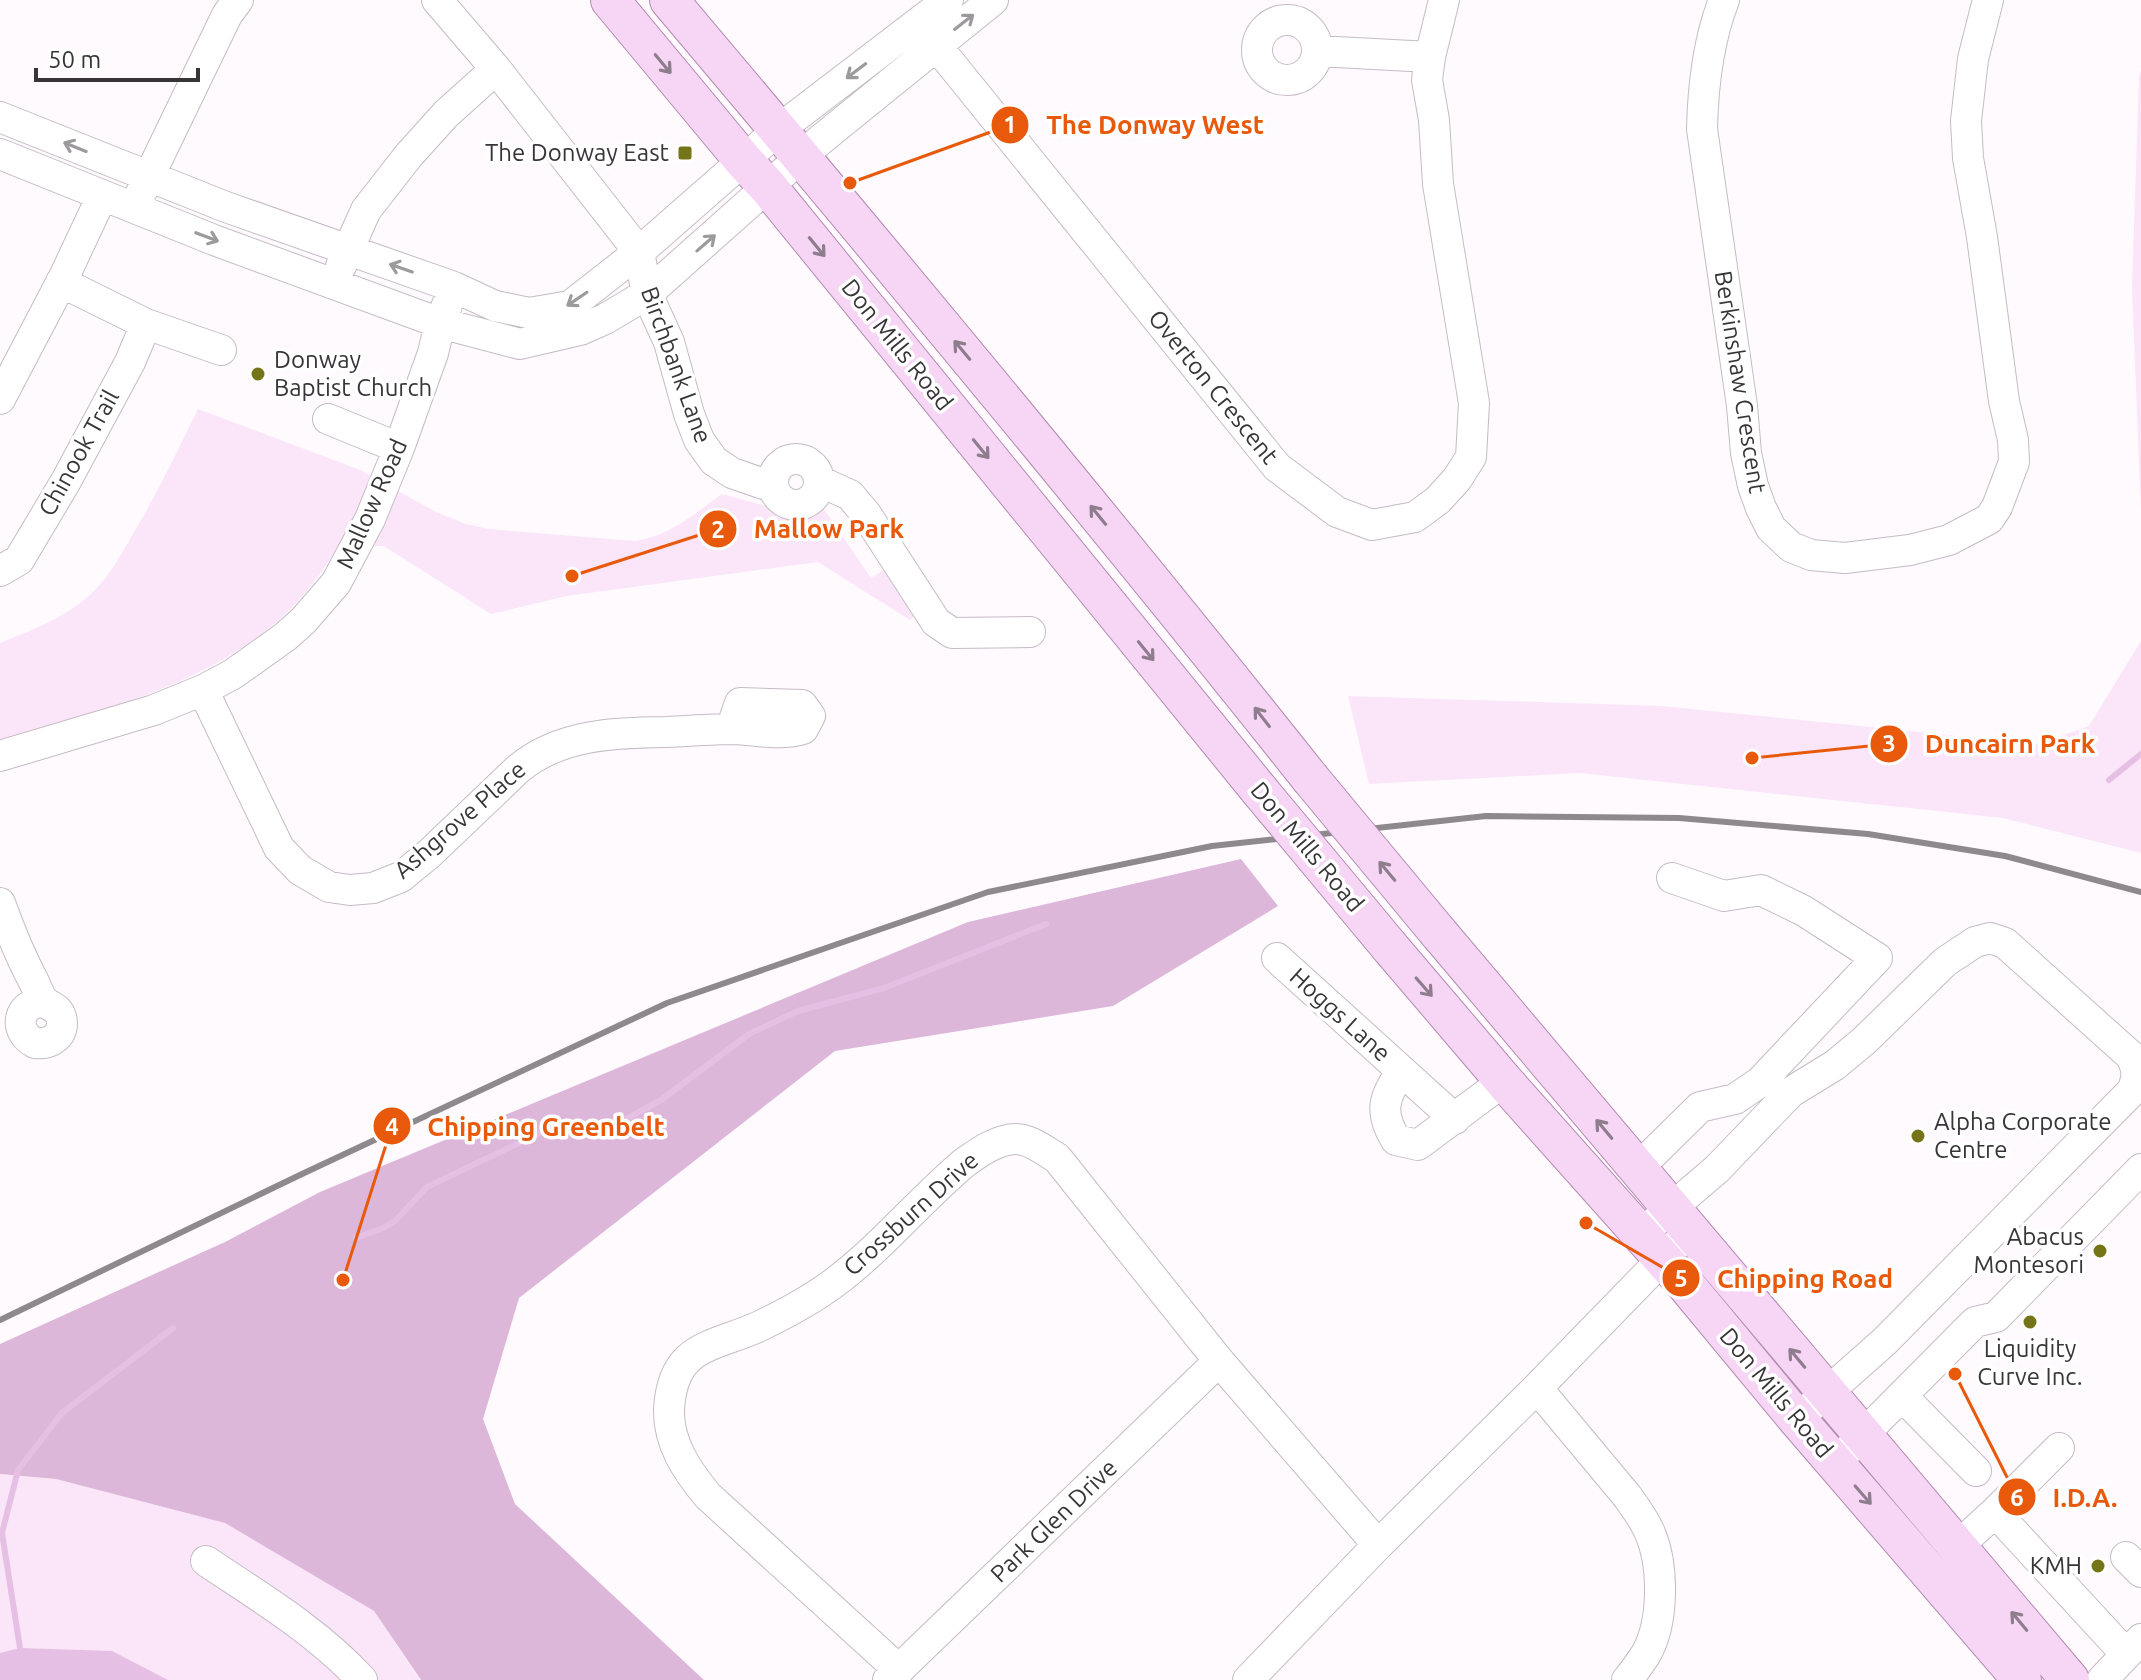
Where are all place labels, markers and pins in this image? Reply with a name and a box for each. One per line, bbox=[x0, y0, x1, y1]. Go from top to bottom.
callout: The Donway West bbox=[990, 100, 1280, 150]
place label: The Donway East bbox=[485, 139, 670, 166]
marker: The Donway East bbox=[676, 144, 694, 162]
place label: Donway Baptist Church bbox=[274, 346, 432, 401]
marker: Donway Baptist Church bbox=[249, 365, 267, 383]
callout: Mallow Park bbox=[698, 504, 921, 554]
callout: Duncairn Park bbox=[1869, 719, 2111, 769]
callout: Chipping Greenbelt bbox=[372, 1101, 681, 1151]
place label: Alpha Corporate Centre bbox=[1934, 1108, 2111, 1163]
marker: Alpha Corporate Centre bbox=[1909, 1127, 1927, 1145]
place label: Abacus Montesori bbox=[1973, 1223, 2084, 1278]
marker: Abacus Montesori bbox=[2091, 1242, 2109, 1260]
callout: Chipping Road bbox=[1661, 1253, 1909, 1303]
marker: Liquidity Curve Inc. bbox=[2021, 1313, 2039, 1331]
place label: Liquidity Curve Inc. bbox=[1977, 1335, 2083, 1390]
callout: I.D.A. bbox=[1997, 1472, 2134, 1522]
place label: KMH bbox=[2030, 1552, 2082, 1579]
marker: KMH bbox=[2089, 1557, 2107, 1575]

